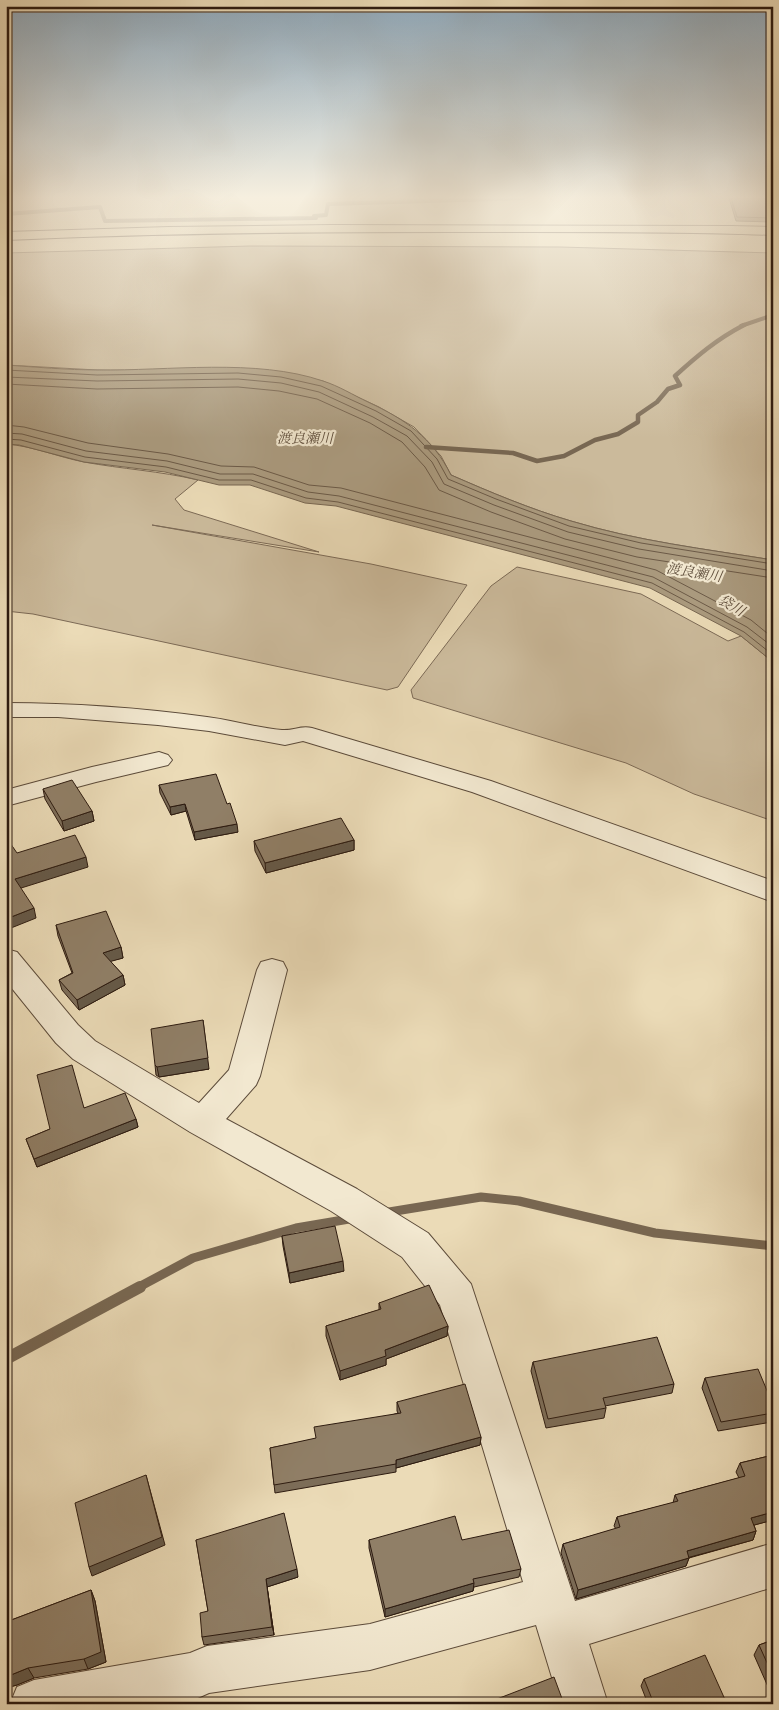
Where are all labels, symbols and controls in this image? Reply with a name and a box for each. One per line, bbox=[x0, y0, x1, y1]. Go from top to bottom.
water label: 渡良瀬川 bbox=[277, 431, 335, 446]
water label: 渡良瀬川 bbox=[665, 561, 725, 585]
water label: 袋川 bbox=[715, 592, 749, 620]

